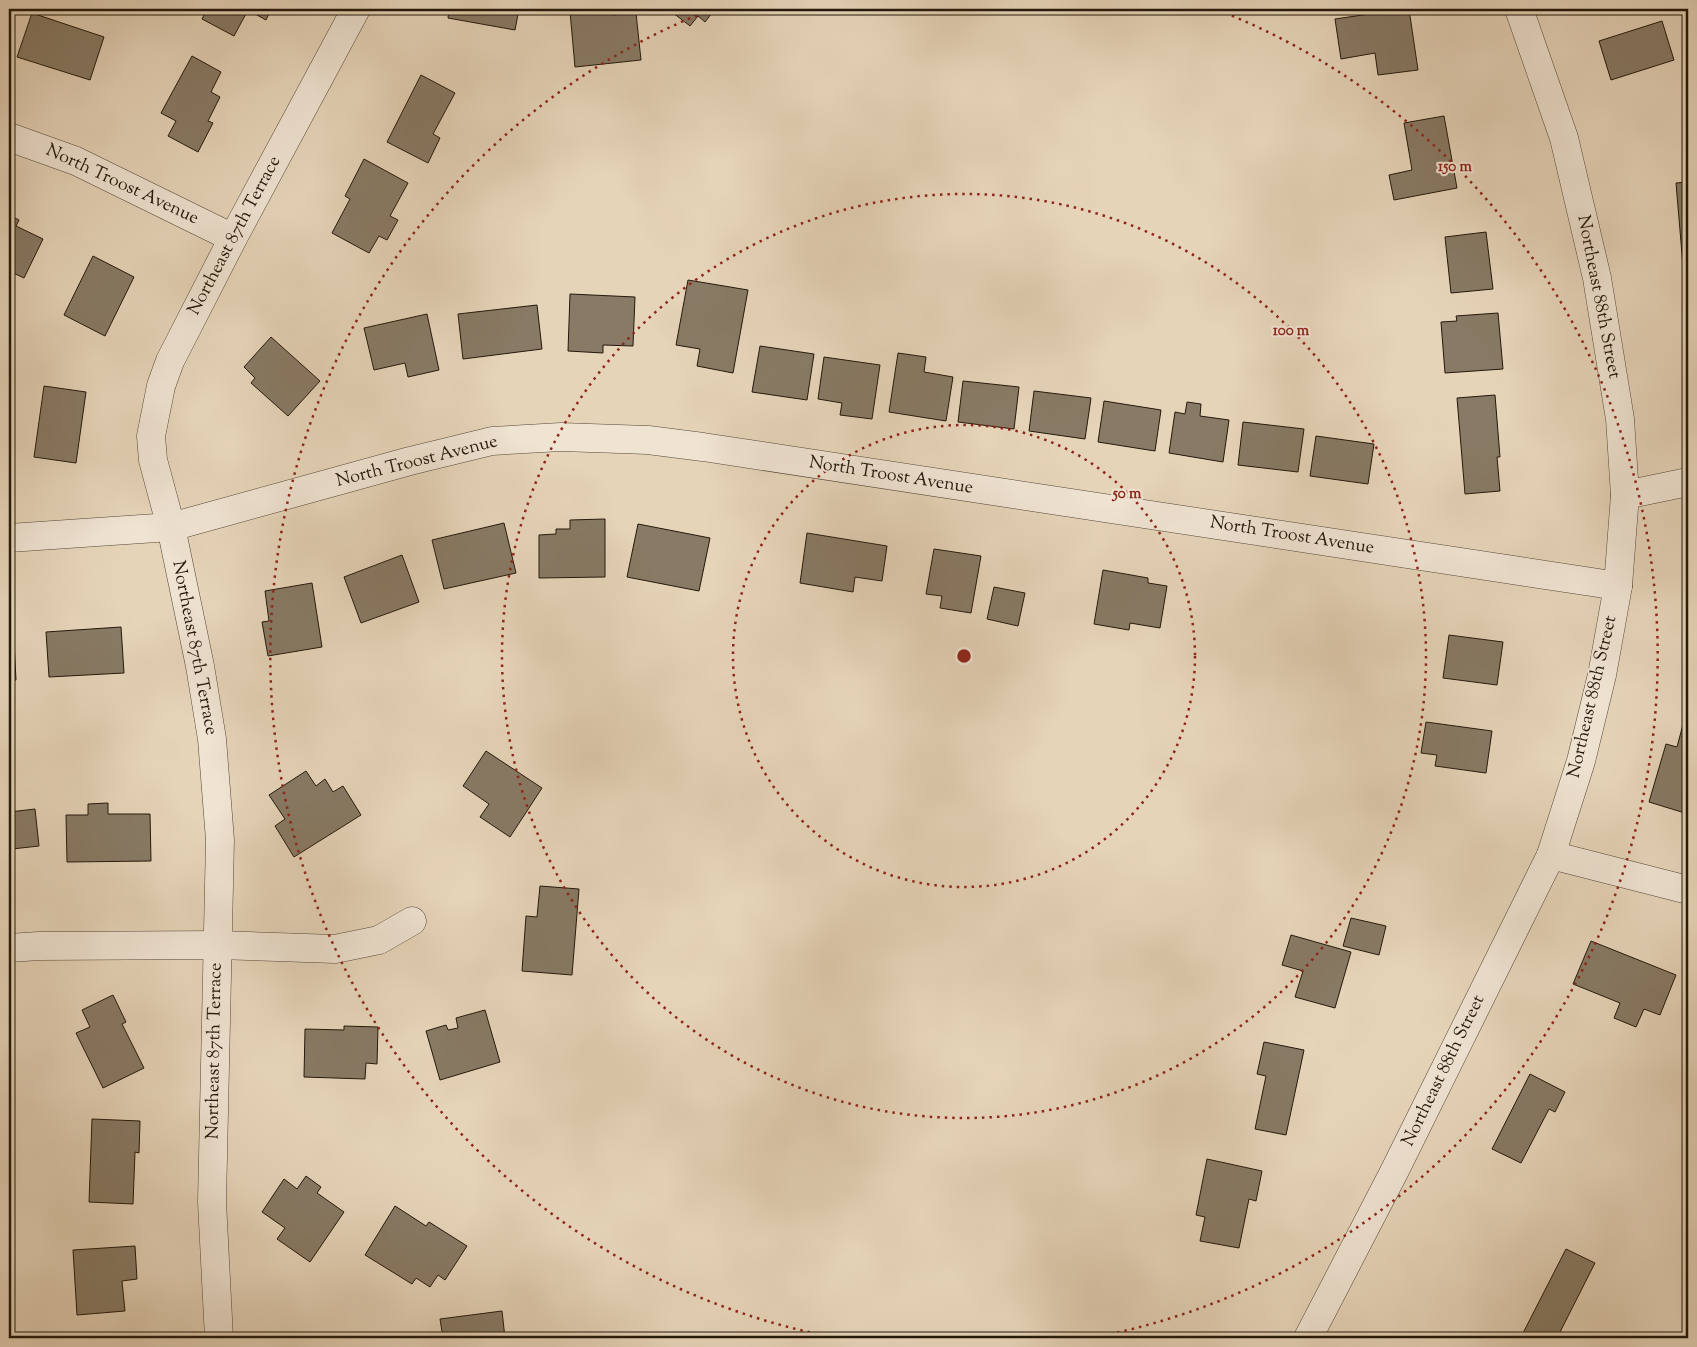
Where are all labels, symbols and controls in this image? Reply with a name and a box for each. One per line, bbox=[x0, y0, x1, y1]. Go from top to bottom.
street label: North Troost Avenue bbox=[41, 138, 203, 232]
street label: Northeast 87th Terrace bbox=[182, 152, 288, 320]
text: 150 m bbox=[1438, 157, 1472, 178]
street label: Northeast 88th Street bbox=[1569, 213, 1627, 381]
text: 100 m bbox=[1273, 321, 1310, 342]
street label: North Troost Avenue bbox=[333, 429, 501, 495]
street label: North Troost Avenue bbox=[807, 450, 975, 502]
text: 50 m bbox=[1112, 484, 1142, 505]
street label: North Troost Avenue bbox=[1208, 510, 1376, 562]
street label: Northeast 87th Terrace bbox=[164, 559, 224, 737]
street label: Northeast 88th Street bbox=[1562, 613, 1624, 781]
centre of rings bbox=[955, 647, 973, 665]
street label: Northeast 87th Terrace bbox=[200, 962, 230, 1140]
street label: Northeast 88th Street bbox=[1396, 991, 1492, 1151]

